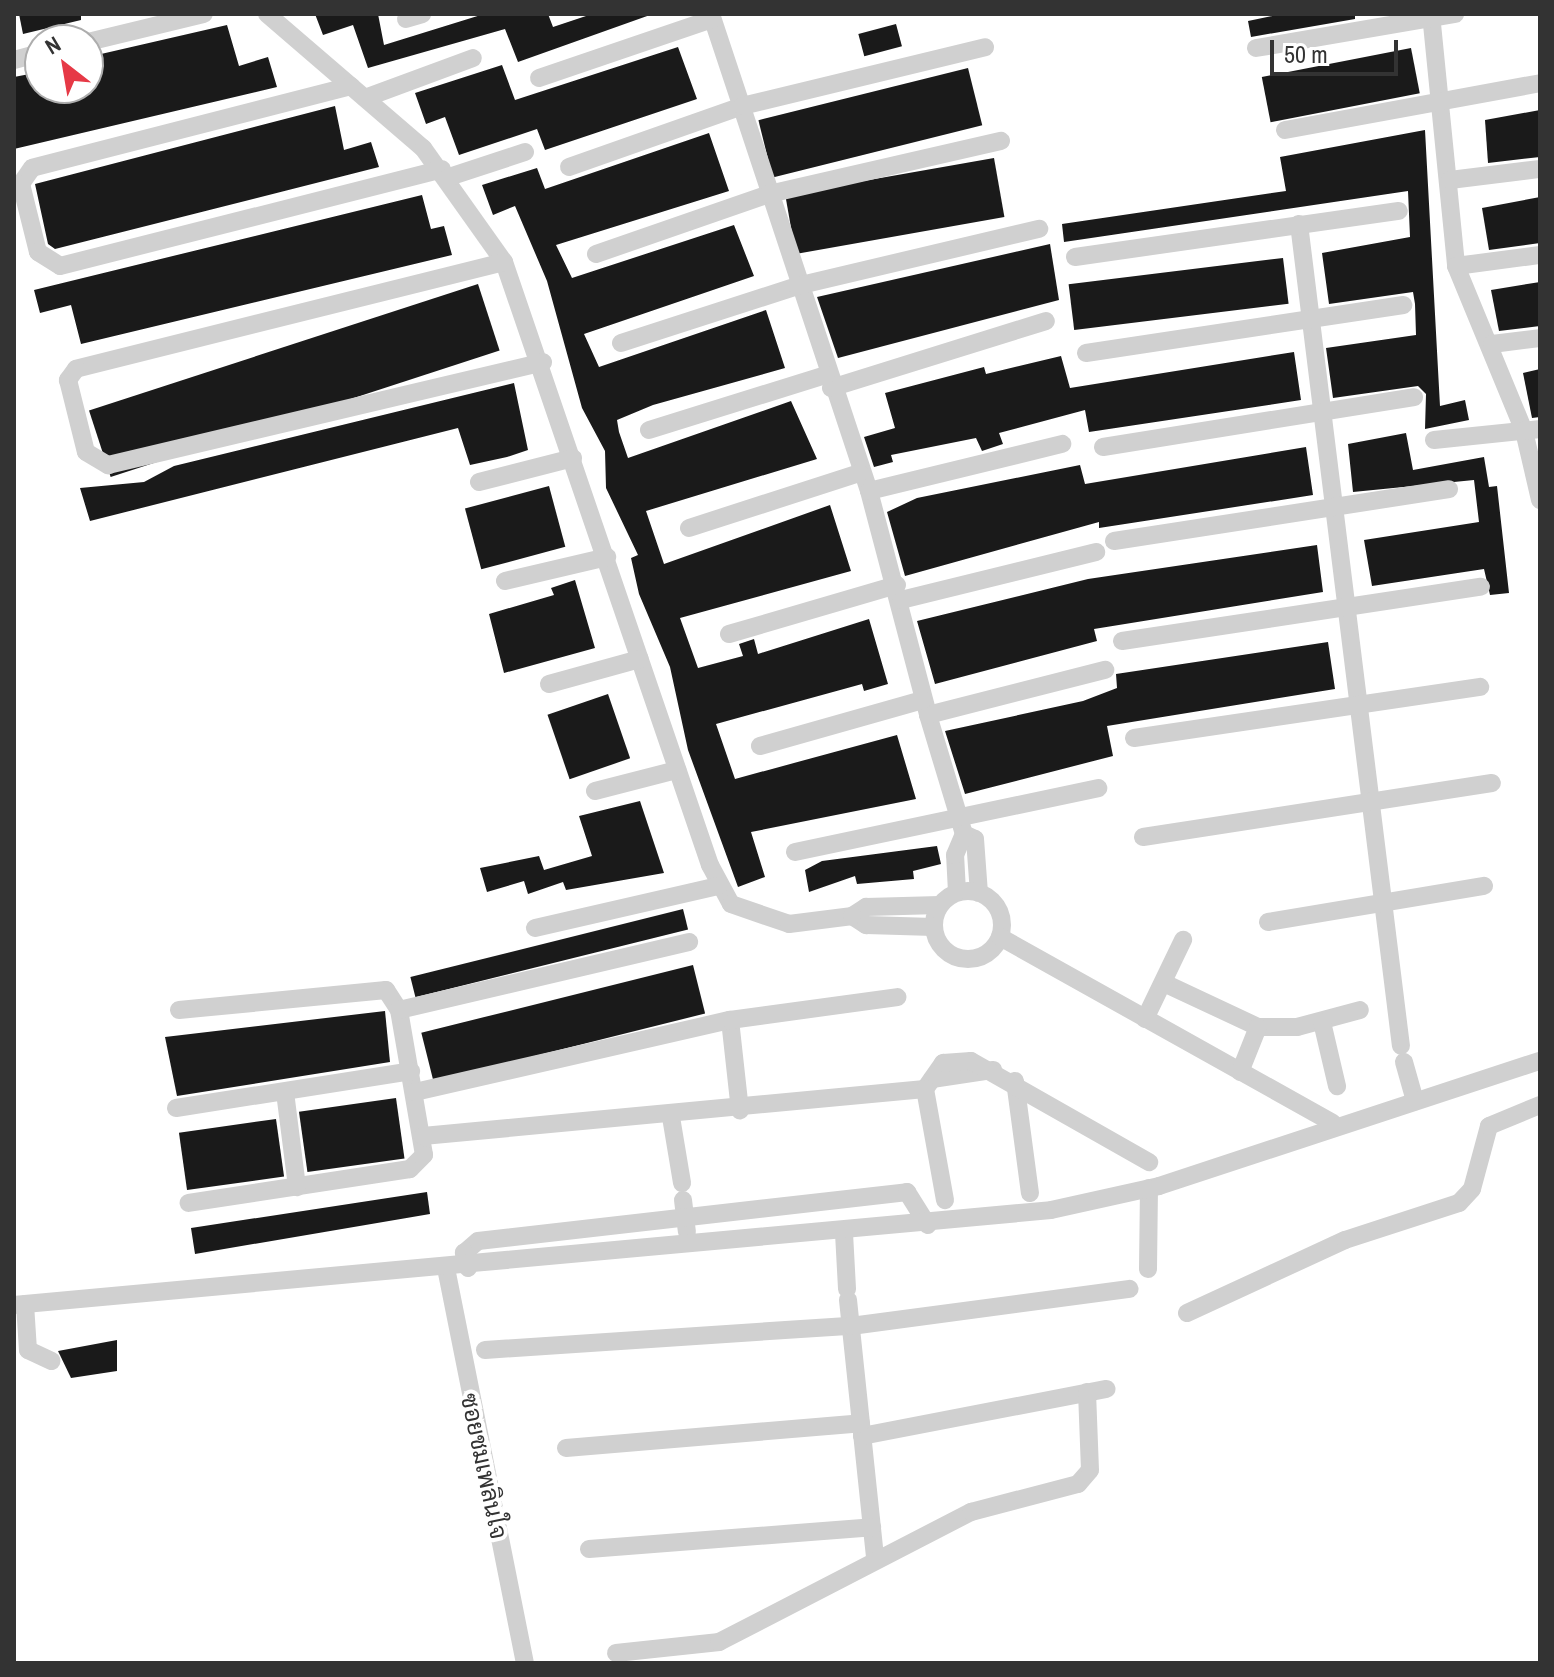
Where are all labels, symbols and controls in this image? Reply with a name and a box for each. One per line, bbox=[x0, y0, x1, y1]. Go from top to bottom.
north arrow bbox=[24, 24, 104, 104]
scale bar bbox=[1274, 24, 1402, 74]
text: N bbox=[39, 29, 66, 61]
text: 50 m bbox=[1284, 38, 1328, 70]
street label: ซอยชมเพลินใจ bbox=[455, 1391, 513, 1541]

